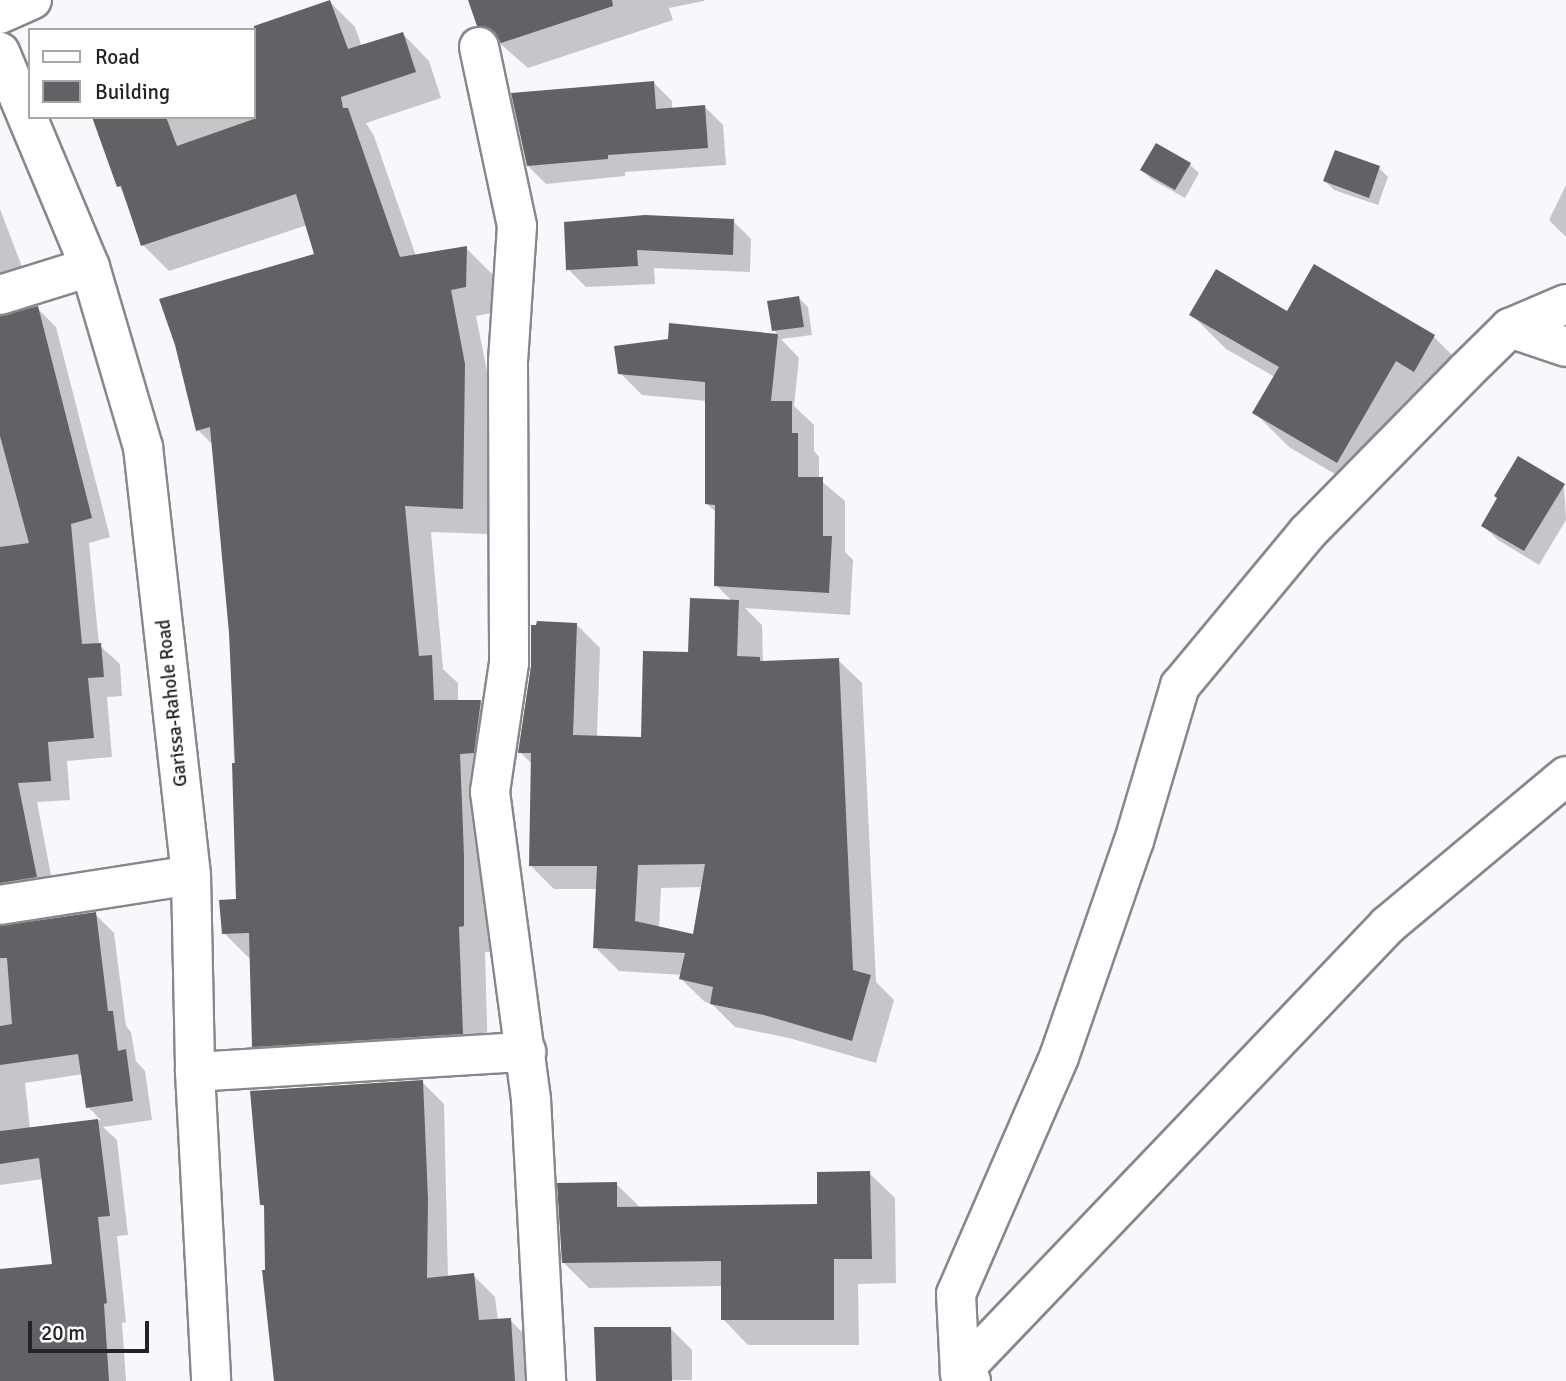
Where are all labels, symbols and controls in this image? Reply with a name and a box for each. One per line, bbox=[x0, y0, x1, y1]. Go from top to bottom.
legend bbox=[28, 28, 256, 119]
text: Road bbox=[95, 44, 140, 70]
text: Building bbox=[95, 79, 170, 105]
street label: Garissa-Rahole Road bbox=[153, 618, 193, 788]
scale bar bbox=[32, 1308, 152, 1352]
text: 20 m bbox=[41, 1320, 85, 1346]

